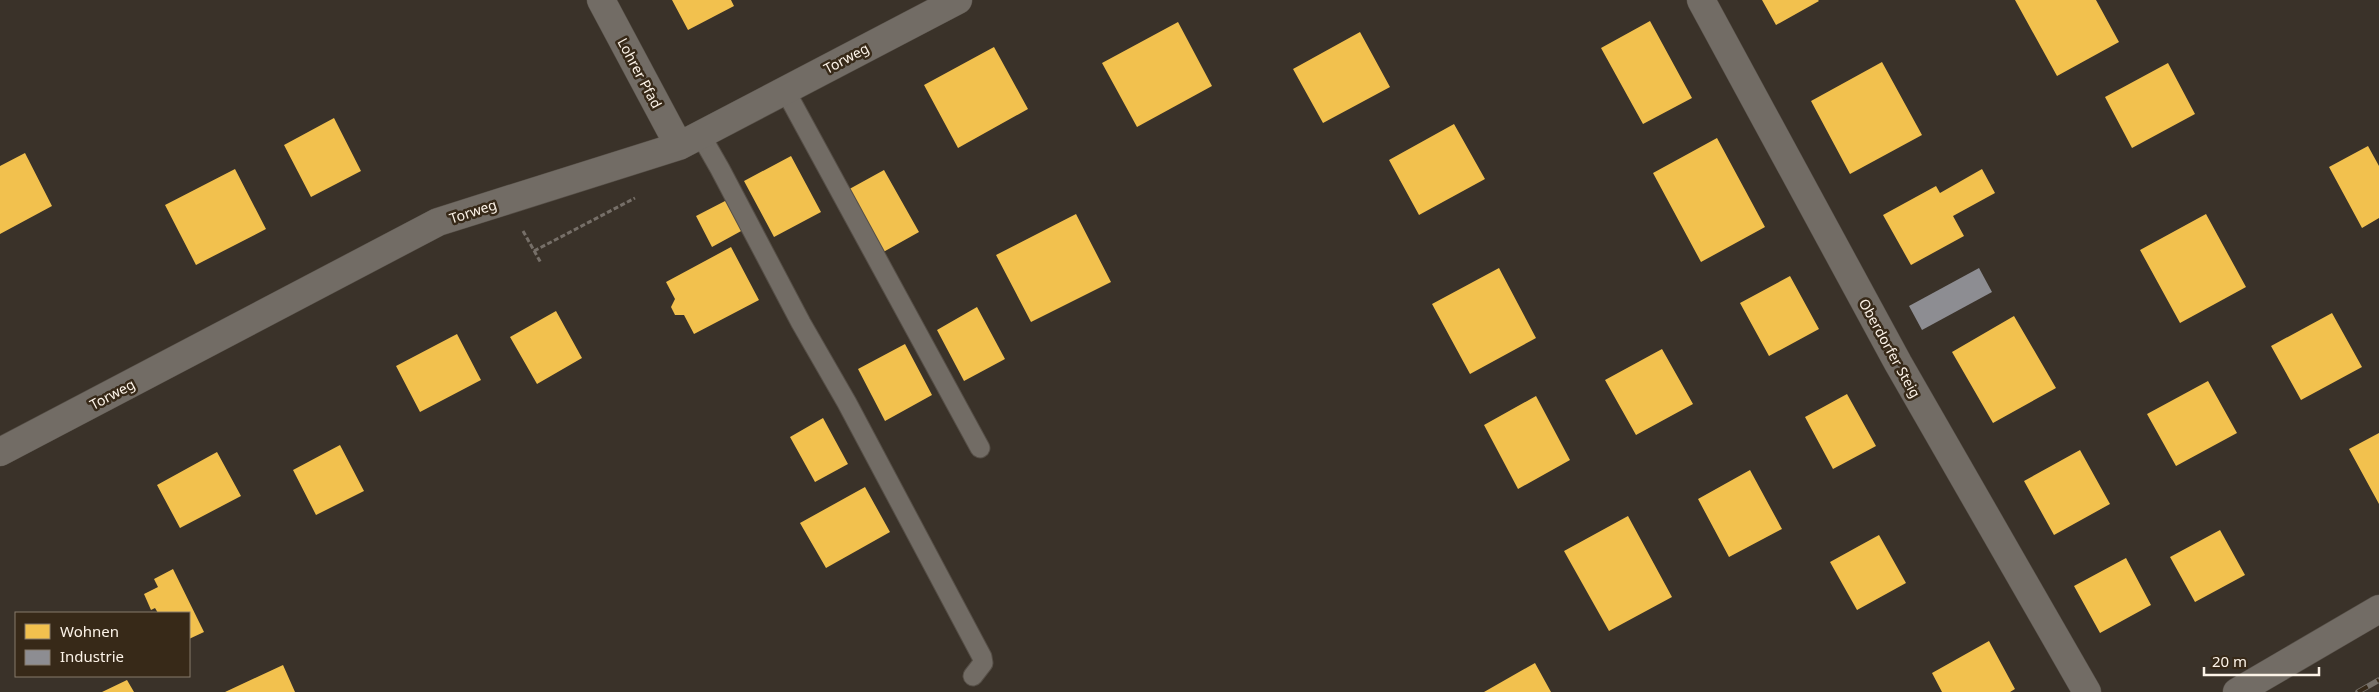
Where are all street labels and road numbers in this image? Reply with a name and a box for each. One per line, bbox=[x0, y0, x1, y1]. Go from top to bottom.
street label: Lohrer Pfad bbox=[614, 35, 666, 111]
street label: Torweg bbox=[820, 38, 872, 78]
street label: Torweg bbox=[447, 194, 499, 228]
street label: Oberdorfer Steig bbox=[1855, 295, 1925, 401]
street label: Torweg bbox=[86, 374, 138, 414]

